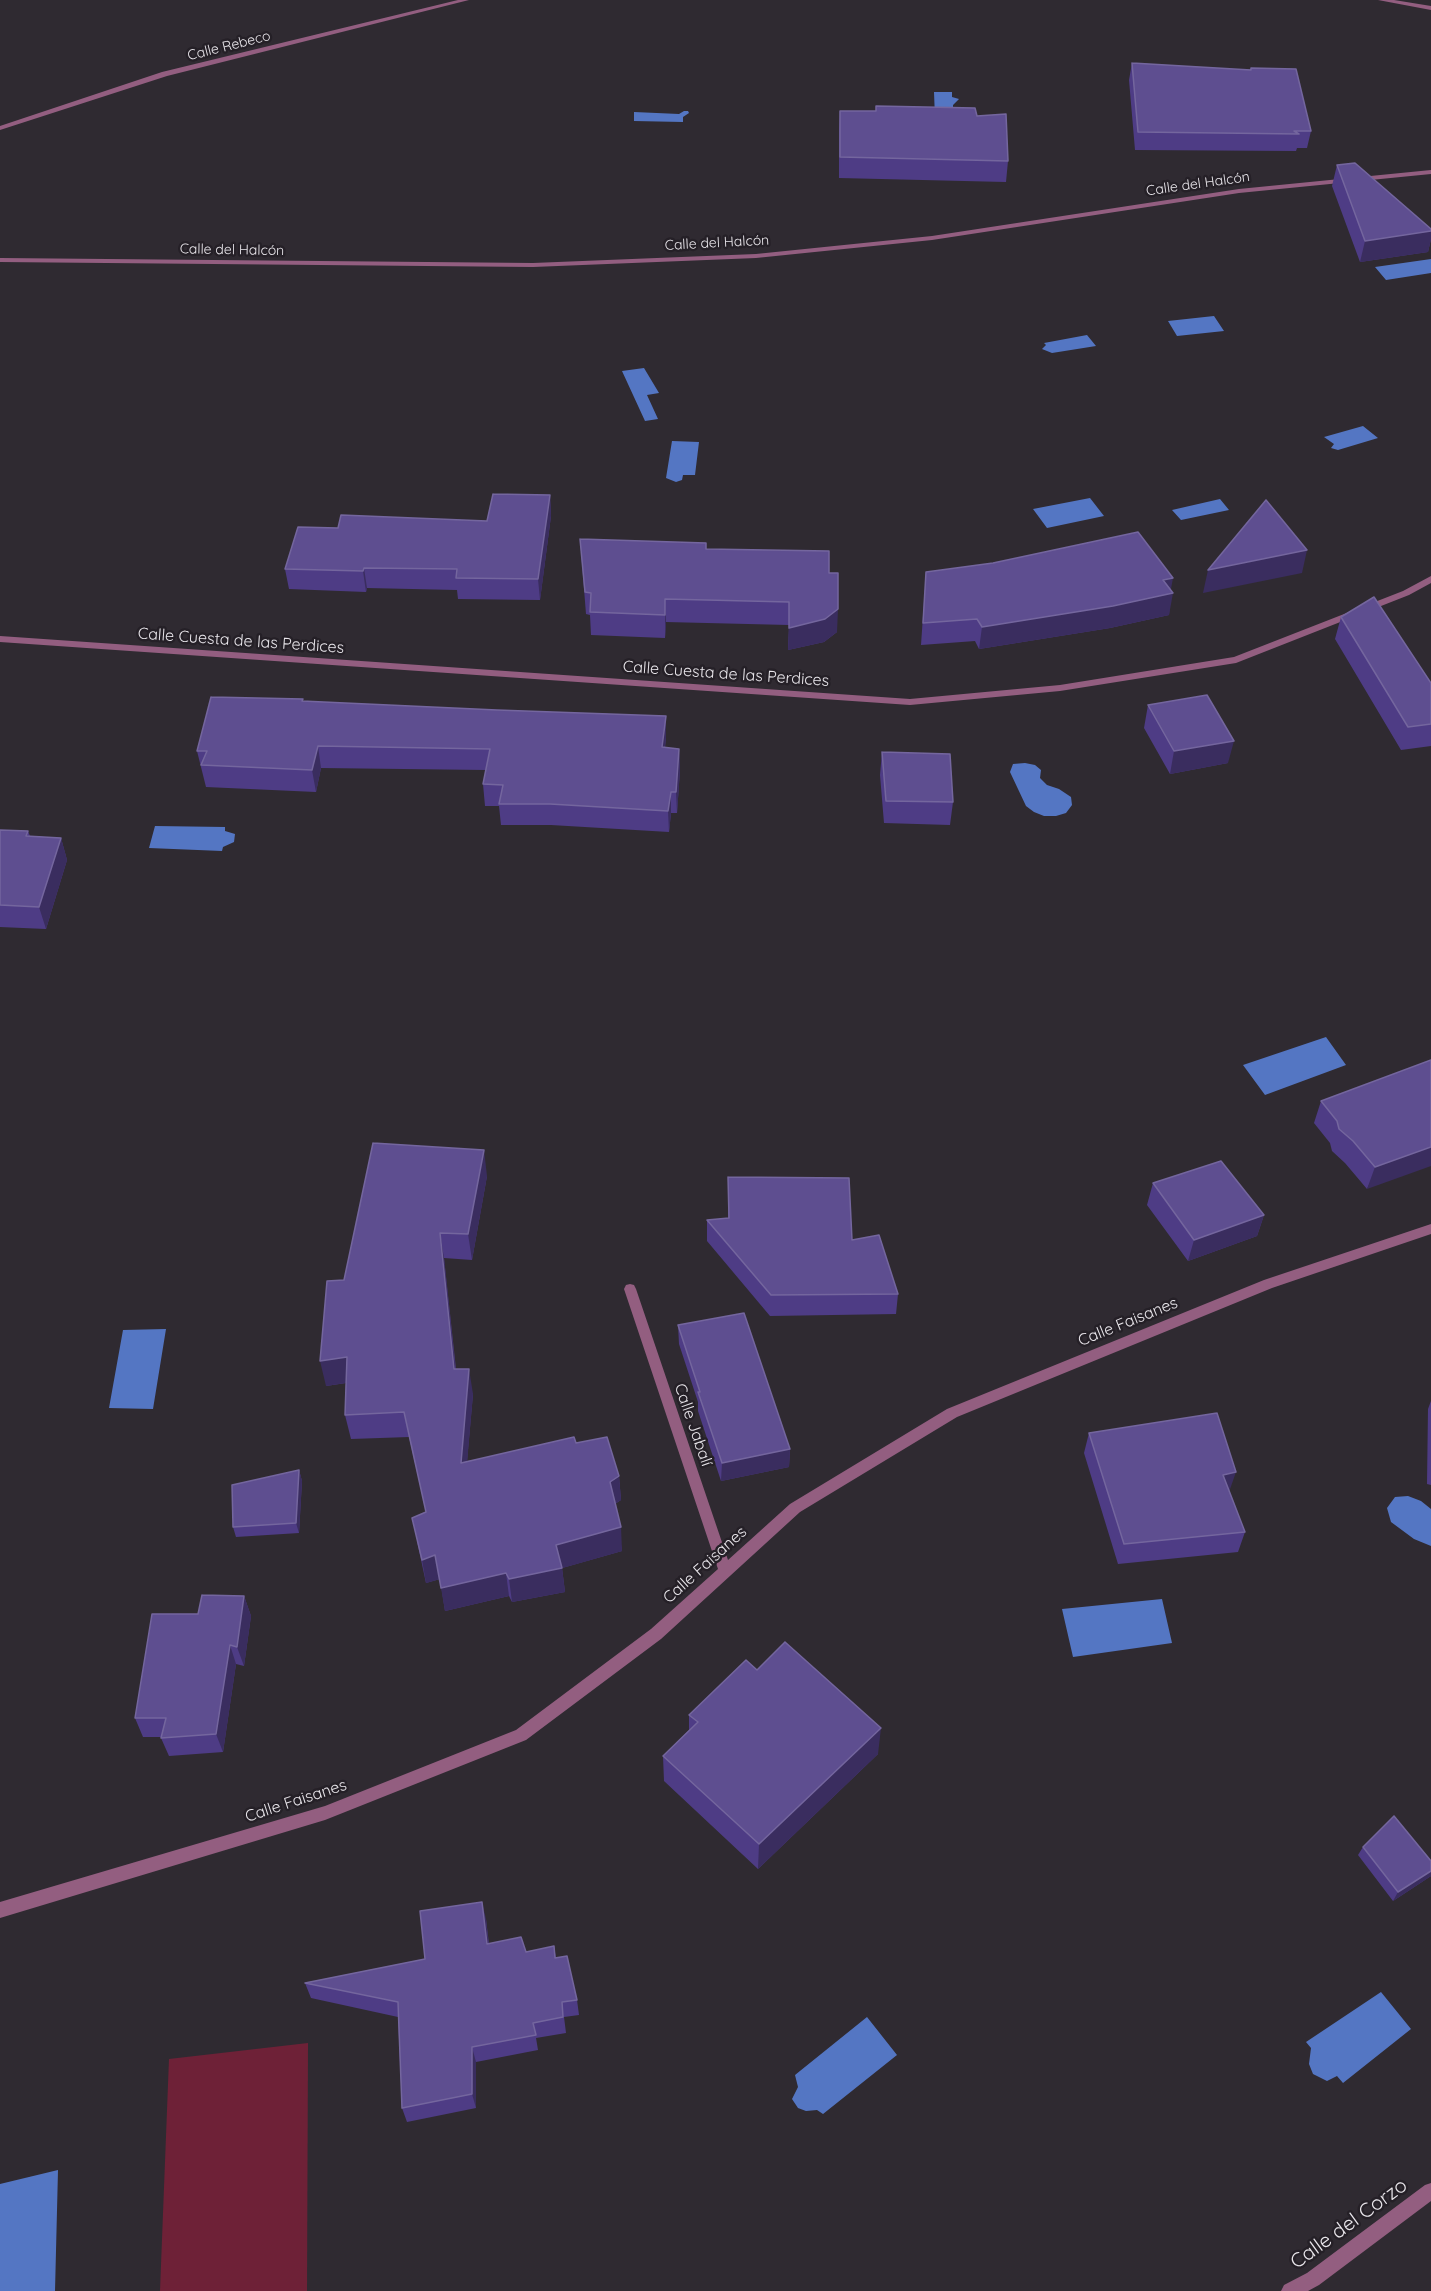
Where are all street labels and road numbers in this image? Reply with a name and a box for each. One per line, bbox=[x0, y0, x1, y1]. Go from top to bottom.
street label: Calle Rebeco bbox=[186, 28, 272, 64]
street label: Calle del Halcón bbox=[1145, 168, 1251, 200]
street label: Calle del Halcón bbox=[664, 232, 770, 254]
street label: Calle del Halcón bbox=[180, 241, 284, 259]
street label: Calle Cuesta de las Perdices bbox=[137, 624, 345, 658]
street label: Calle Cuesta de las Perdices bbox=[622, 657, 830, 691]
street label: Calle Faisanes bbox=[1075, 1293, 1181, 1351]
street label: Calle Jabalí bbox=[670, 1381, 716, 1469]
street label: Calle Faisanes bbox=[659, 1522, 751, 1608]
street label: Calle Faisanes bbox=[243, 1776, 349, 1826]
street label: Calle del Corzo bbox=[1286, 2174, 1412, 2274]

